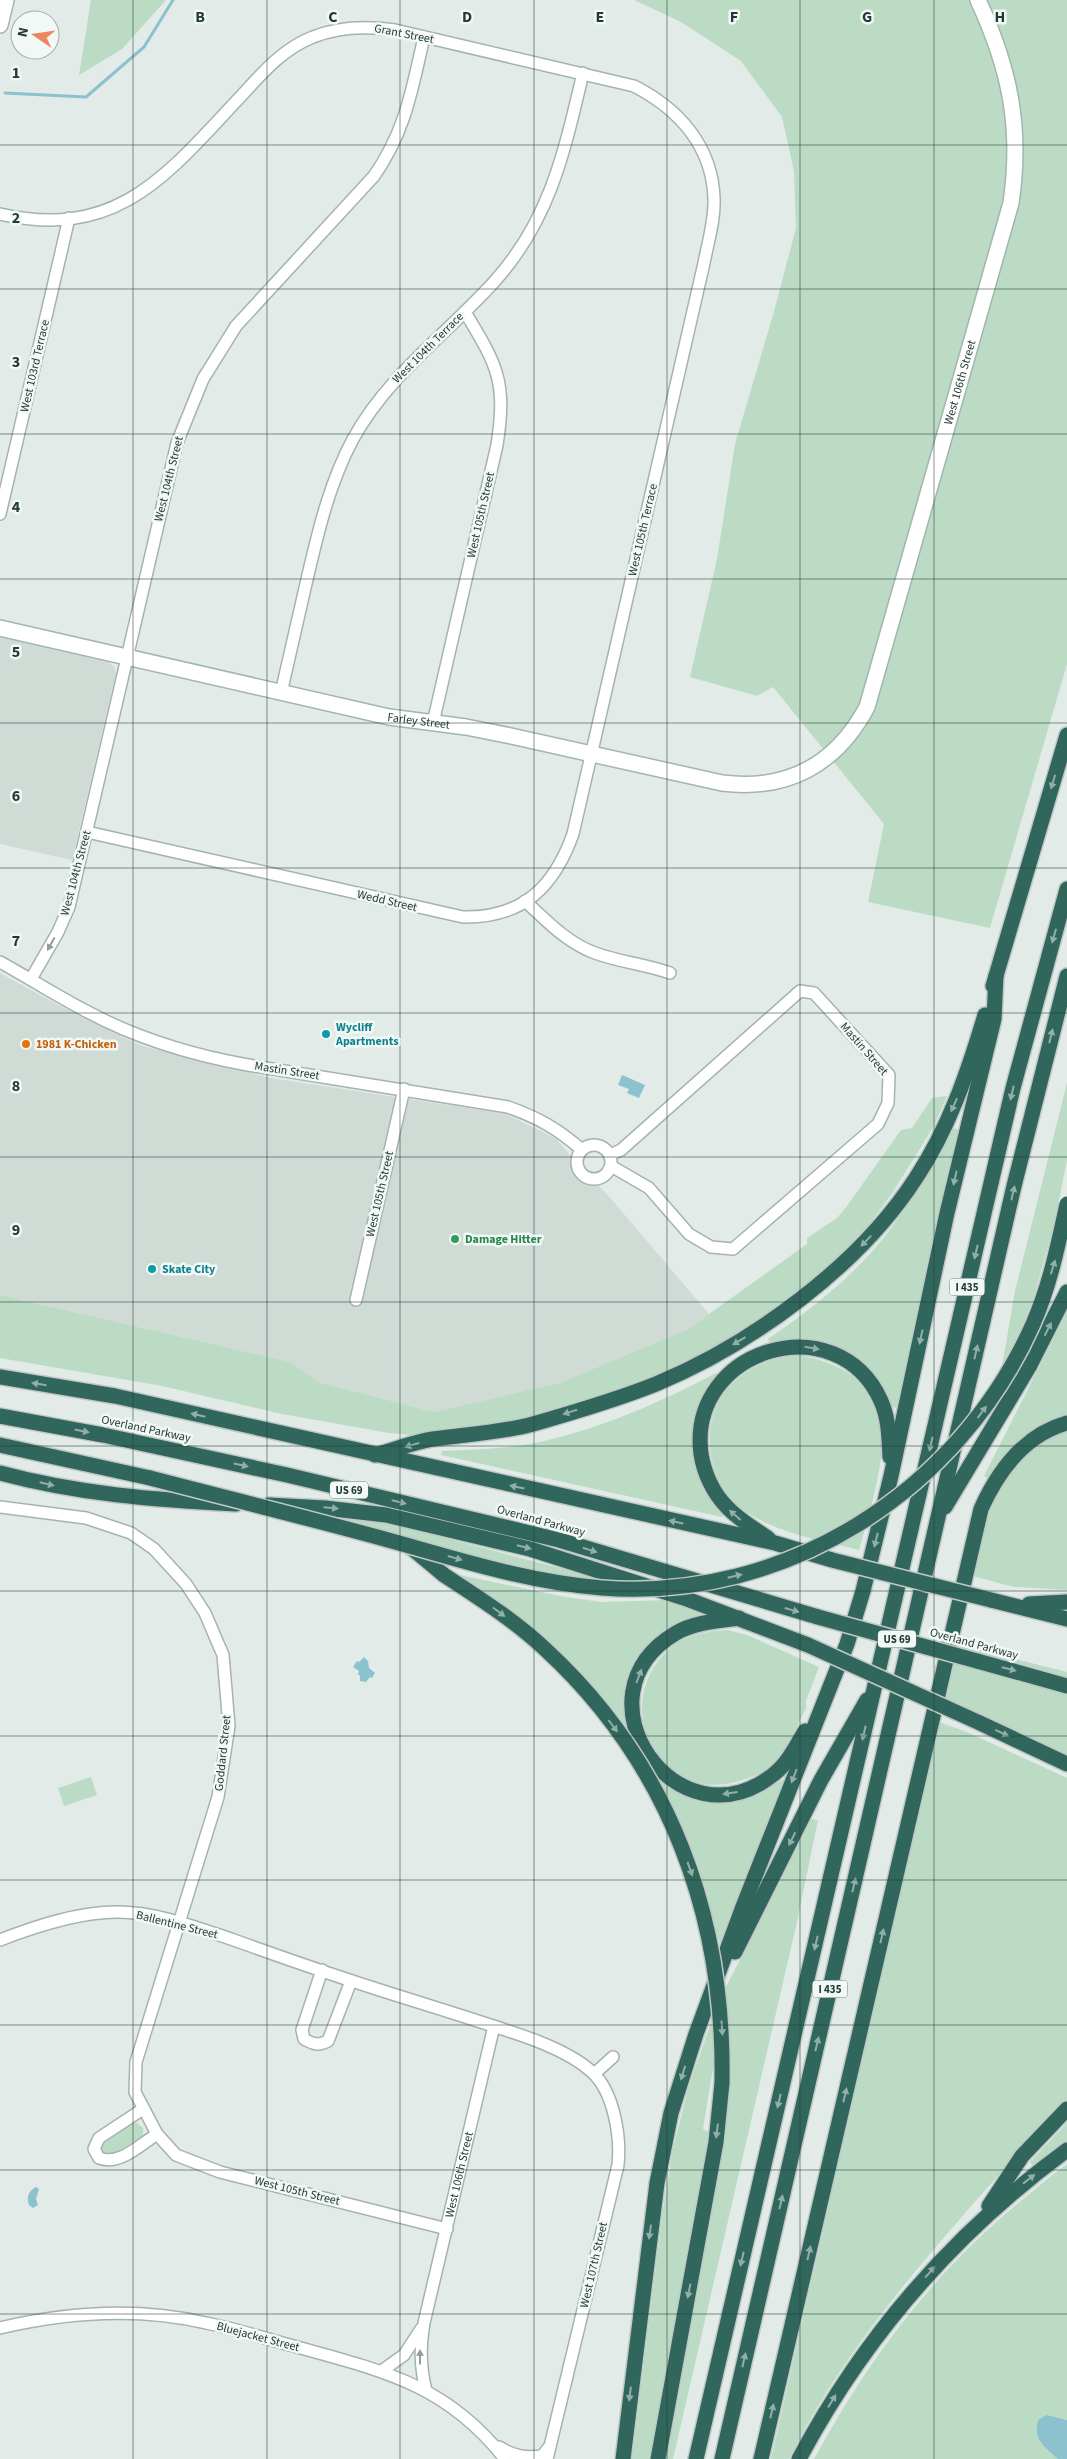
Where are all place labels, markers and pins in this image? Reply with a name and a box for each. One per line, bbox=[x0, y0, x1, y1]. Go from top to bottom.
place label: Wycliff Apartments bbox=[335, 1019, 398, 1050]
marker: Wycliff Apartments bbox=[320, 1028, 332, 1040]
place label: 1981 K-Chicken bbox=[36, 1036, 117, 1053]
marker: 1981 K-Chicken bbox=[20, 1038, 32, 1050]
place label: Damage Hitter bbox=[465, 1231, 542, 1248]
marker: Damage Hitter bbox=[449, 1233, 461, 1245]
place label: Skate City bbox=[162, 1261, 216, 1278]
marker: Skate City bbox=[146, 1263, 158, 1275]

